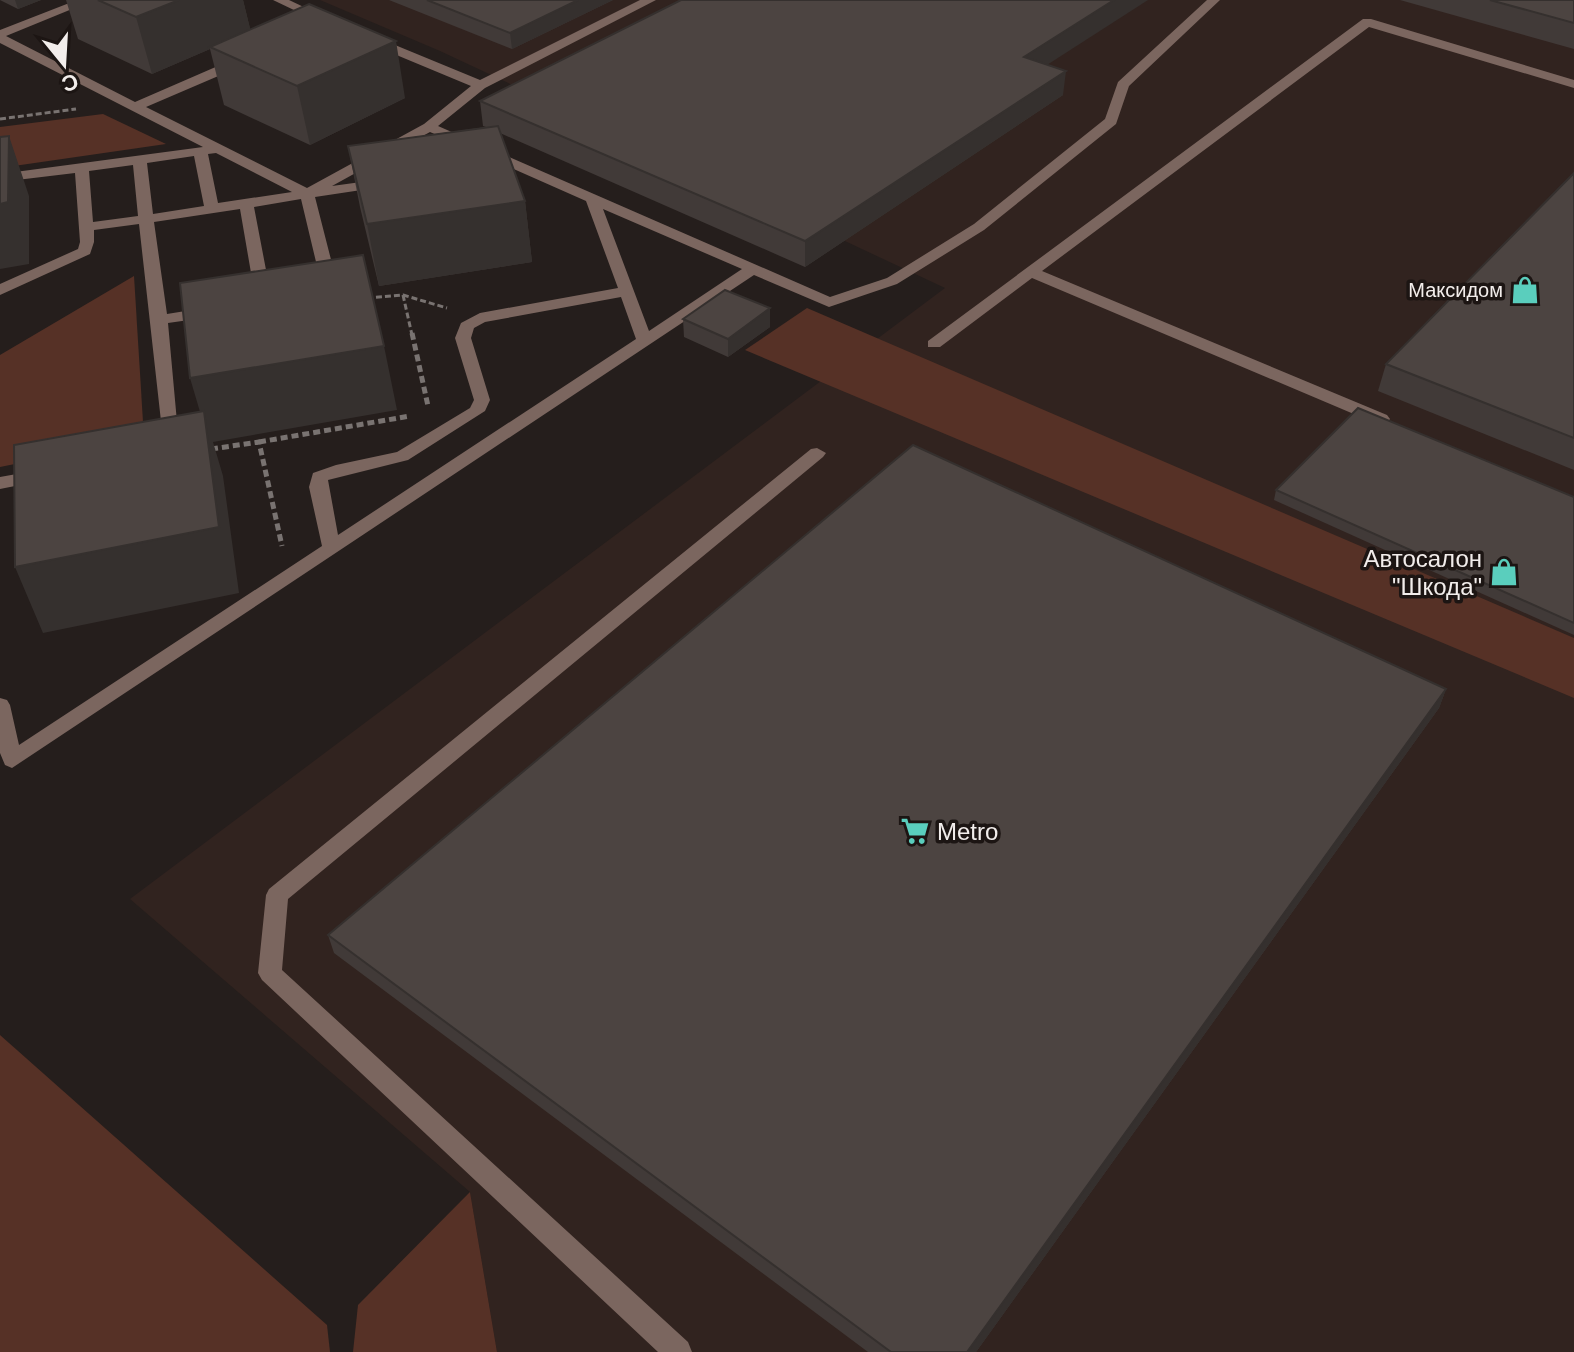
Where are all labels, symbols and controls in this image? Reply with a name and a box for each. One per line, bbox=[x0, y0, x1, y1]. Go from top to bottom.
north arrow bbox=[24, 24, 104, 104]
text: С bbox=[59, 68, 81, 97]
shop icon: Максидом bbox=[1510, 275, 1540, 305]
place label: Максидом bbox=[1408, 279, 1503, 301]
place label: Автосалон "Шкода" bbox=[1363, 545, 1482, 600]
shop icon: Автосалон "Шкода" bbox=[1489, 557, 1519, 587]
supermarket icon: Metro bbox=[900, 816, 930, 846]
place label: Metro bbox=[937, 818, 998, 845]

